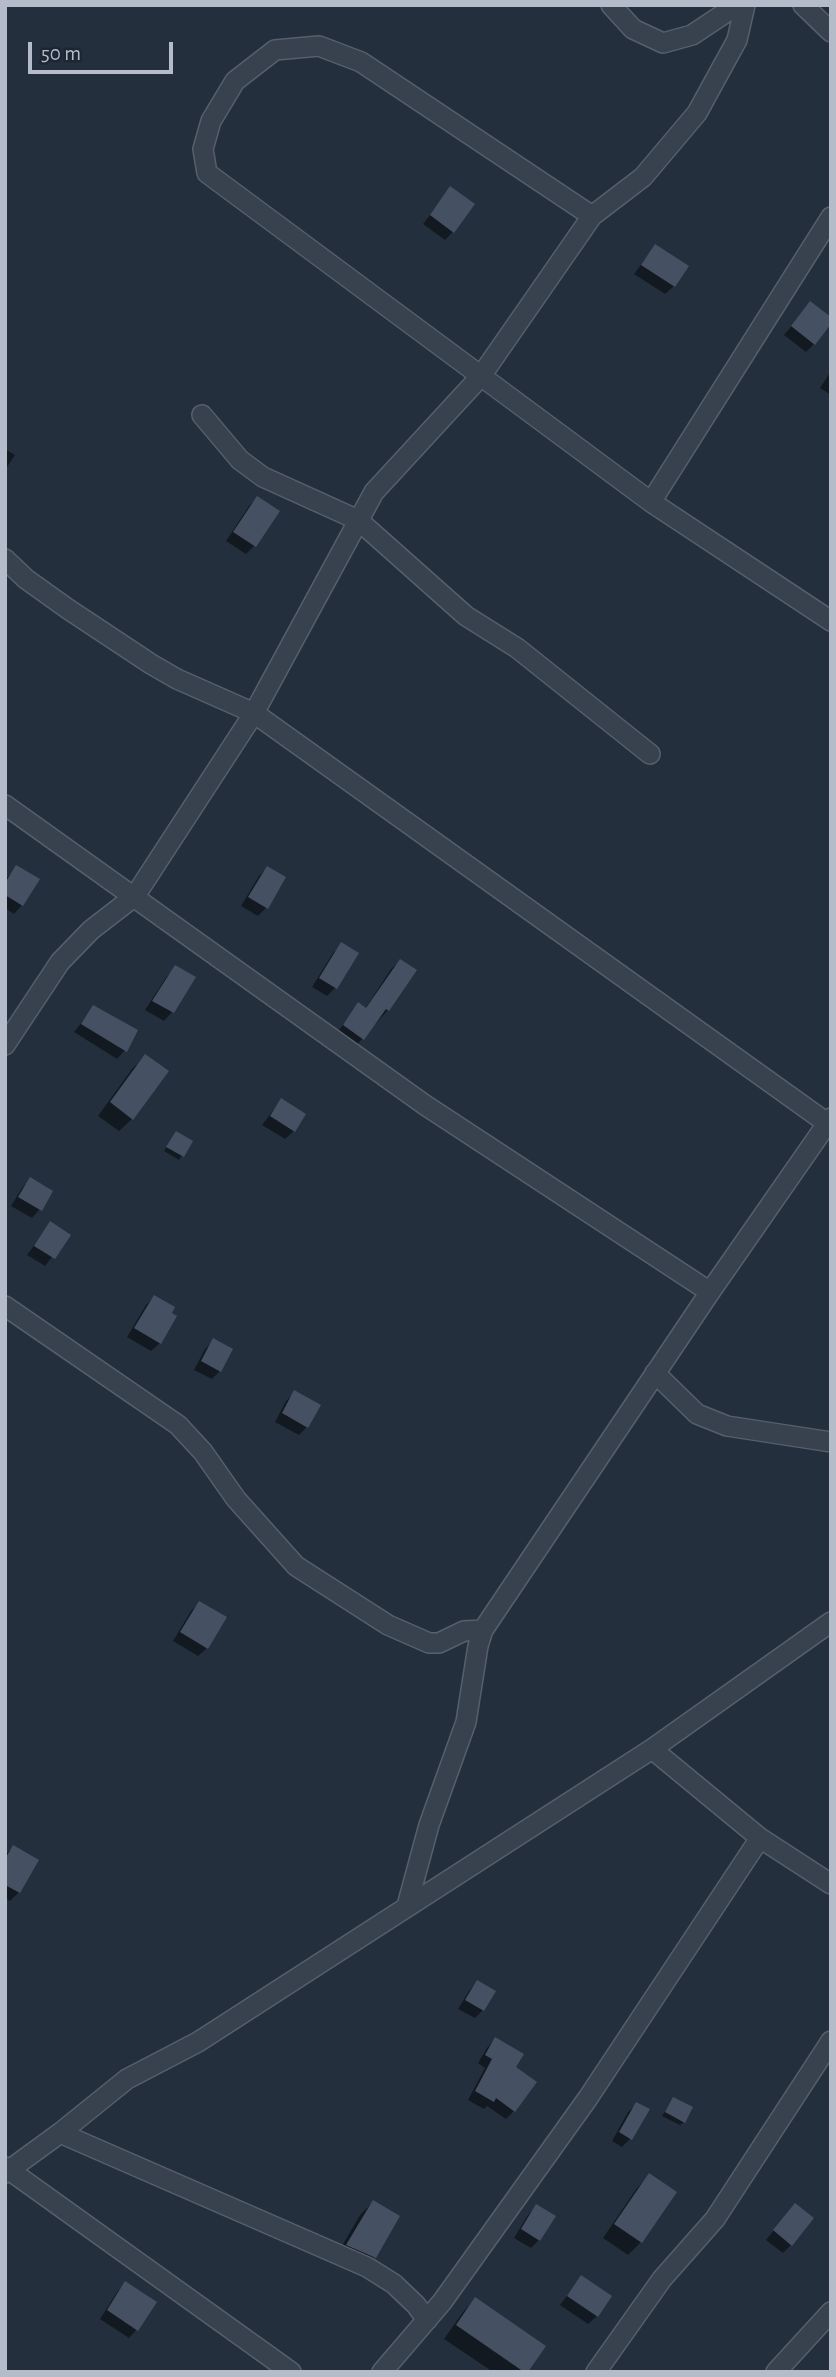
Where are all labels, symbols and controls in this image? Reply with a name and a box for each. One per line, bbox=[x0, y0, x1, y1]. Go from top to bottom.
scale bar bbox=[32, 28, 177, 72]
text: 50 m bbox=[41, 43, 81, 64]

